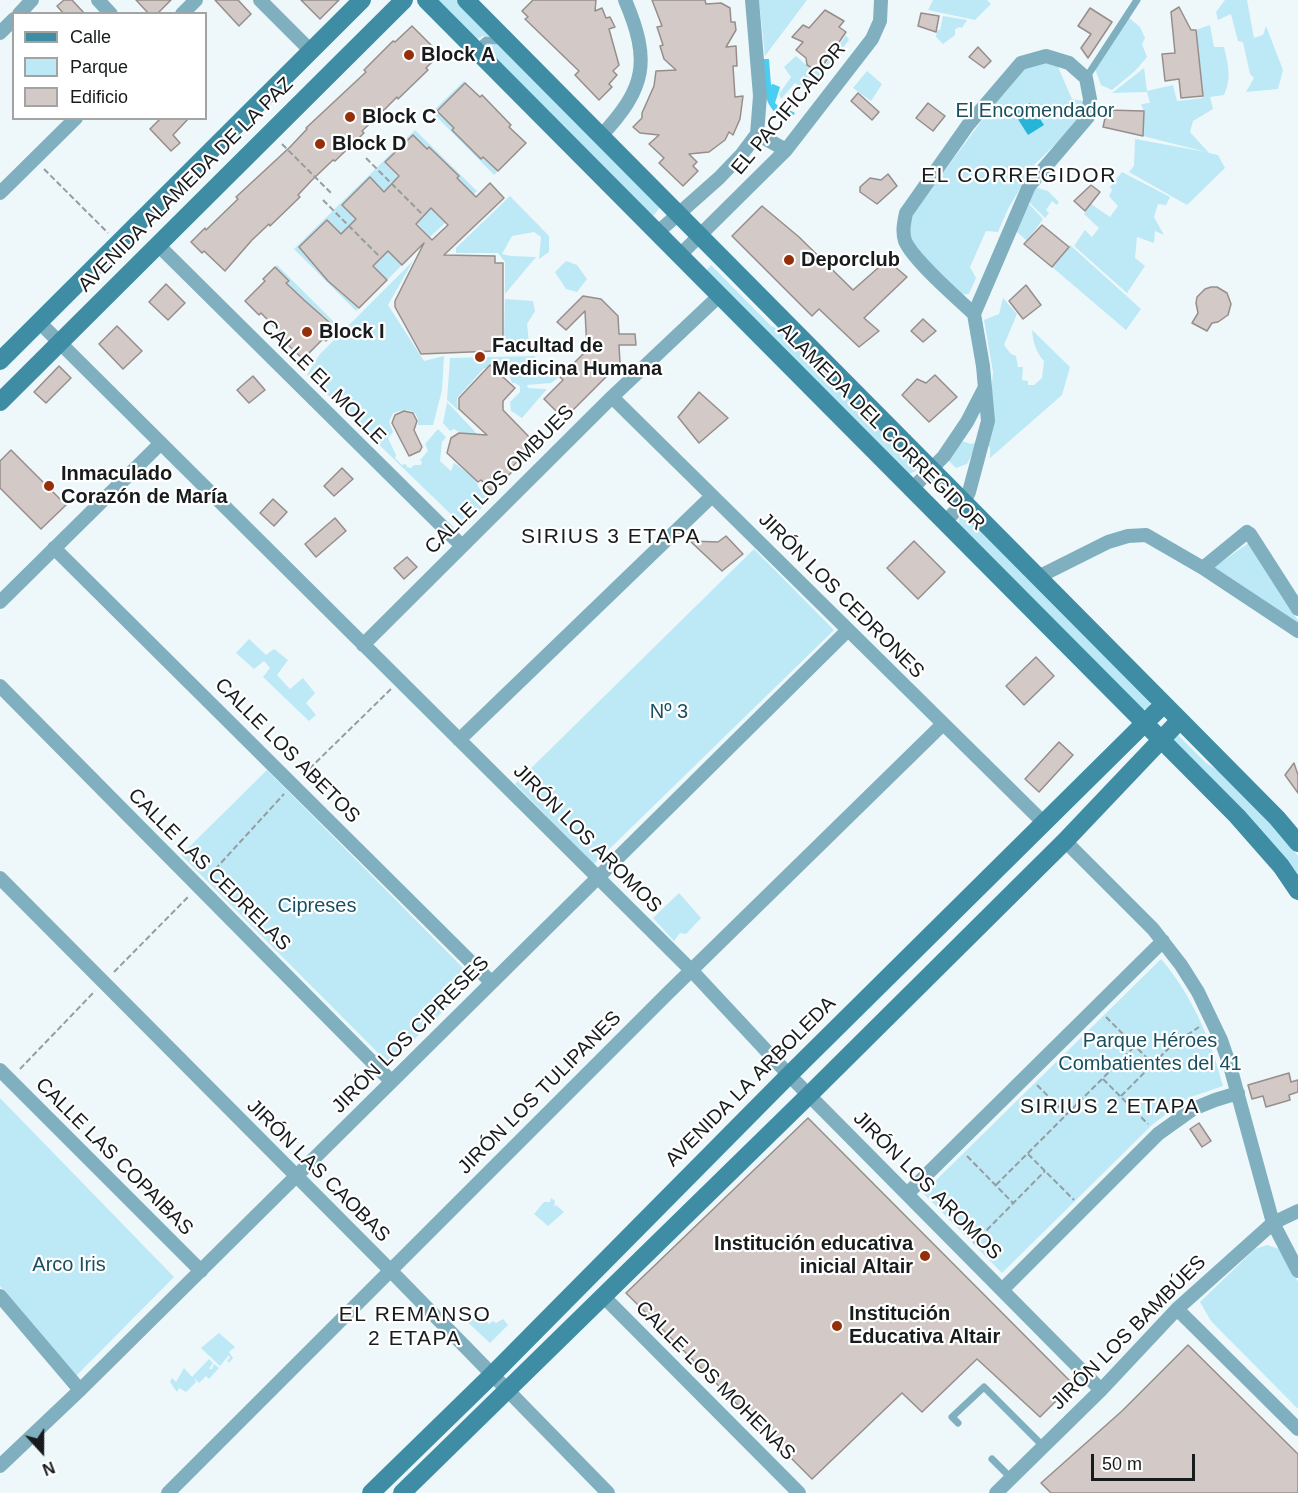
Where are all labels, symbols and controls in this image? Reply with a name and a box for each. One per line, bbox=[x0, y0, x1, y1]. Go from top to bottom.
legend bbox=[12, 12, 207, 120]
text: Calle bbox=[70, 27, 111, 47]
street label: EL PACIFICADOR bbox=[727, 38, 851, 180]
place label: Block A bbox=[421, 43, 495, 67]
marker: Block A bbox=[402, 48, 416, 62]
text: Parque bbox=[70, 57, 128, 77]
street label: AVENIDA ALAMEDA DE LA PAZ bbox=[74, 73, 298, 297]
text: Edificio bbox=[70, 87, 128, 107]
park label: El Encomendador bbox=[956, 99, 1114, 123]
place label: Block C bbox=[362, 105, 436, 129]
marker: Block C bbox=[343, 110, 357, 124]
place label: Block D bbox=[332, 132, 406, 156]
marker: Block D bbox=[313, 137, 327, 151]
district label: EL CORREGIDOR bbox=[921, 163, 1117, 189]
place label: Deporclub bbox=[801, 248, 900, 272]
marker: Deporclub bbox=[782, 253, 796, 267]
street label: CALLE EL MOLLE bbox=[256, 315, 390, 449]
street label: ALAMEDA DEL CORREGIDOR bbox=[772, 318, 990, 536]
place label: Block I bbox=[319, 320, 385, 344]
marker: Block I bbox=[300, 325, 314, 339]
place label: Facultad de Medicina Humana bbox=[492, 334, 662, 381]
marker: Facultad de Medicina Humana bbox=[473, 350, 487, 364]
street label: CALLE LOS OMBUES bbox=[420, 400, 580, 560]
place label: Inmaculado Corazón de María bbox=[61, 462, 228, 509]
marker: Inmaculado Corazón de María bbox=[42, 479, 56, 493]
street label: JIRÓN LOS CEDRONES bbox=[753, 508, 929, 684]
district label: SIRIUS 3 ETAPA bbox=[521, 524, 701, 550]
street label: CALLE LOS ABETOS bbox=[209, 673, 365, 829]
park label: Nº 3 bbox=[650, 700, 688, 724]
street label: JIRÓN LOS AROMOS bbox=[508, 760, 666, 918]
street label: CALLE LAS CEDRELAS bbox=[123, 784, 295, 956]
park label: Cipreses bbox=[278, 894, 356, 918]
street label: JIRÓN LOS CIPRESES bbox=[327, 951, 495, 1119]
street label: AVENIDA LA ARBOLEDA bbox=[661, 992, 841, 1172]
street label: JIRÓN LOS TULIPANES bbox=[453, 1006, 627, 1180]
park label: Parque Héroes Combatientes del 41 bbox=[1058, 1029, 1242, 1076]
street label: CALLE LAS COPAIBAS bbox=[30, 1073, 198, 1241]
district label: SIRIUS 2 ETAPA bbox=[1020, 1094, 1200, 1120]
street label: JIRÓN LAS CAOBAS bbox=[242, 1095, 394, 1247]
street label: JIRÓN LOS AROMOS bbox=[848, 1107, 1006, 1265]
place label: Institución educativa inicial Altair bbox=[714, 1232, 913, 1279]
marker: Institución educativa inicial Altair bbox=[918, 1249, 932, 1263]
street label: JIRÓN LOS BAMBÚES bbox=[1047, 1251, 1211, 1415]
park label: Arco Iris bbox=[32, 1253, 106, 1277]
street label: CALLE LOS MOHENAS bbox=[630, 1296, 800, 1466]
district label: EL REMANSO 2 ETAPA bbox=[339, 1302, 491, 1352]
place label: Institución Educativa Altair bbox=[849, 1302, 1000, 1349]
marker: Institución Educativa Altair bbox=[830, 1319, 844, 1333]
north arrow bbox=[12, 1421, 72, 1481]
scale bar bbox=[1094, 1442, 1198, 1480]
text: 50 m bbox=[1102, 1454, 1142, 1474]
text: N bbox=[40, 1458, 57, 1478]

